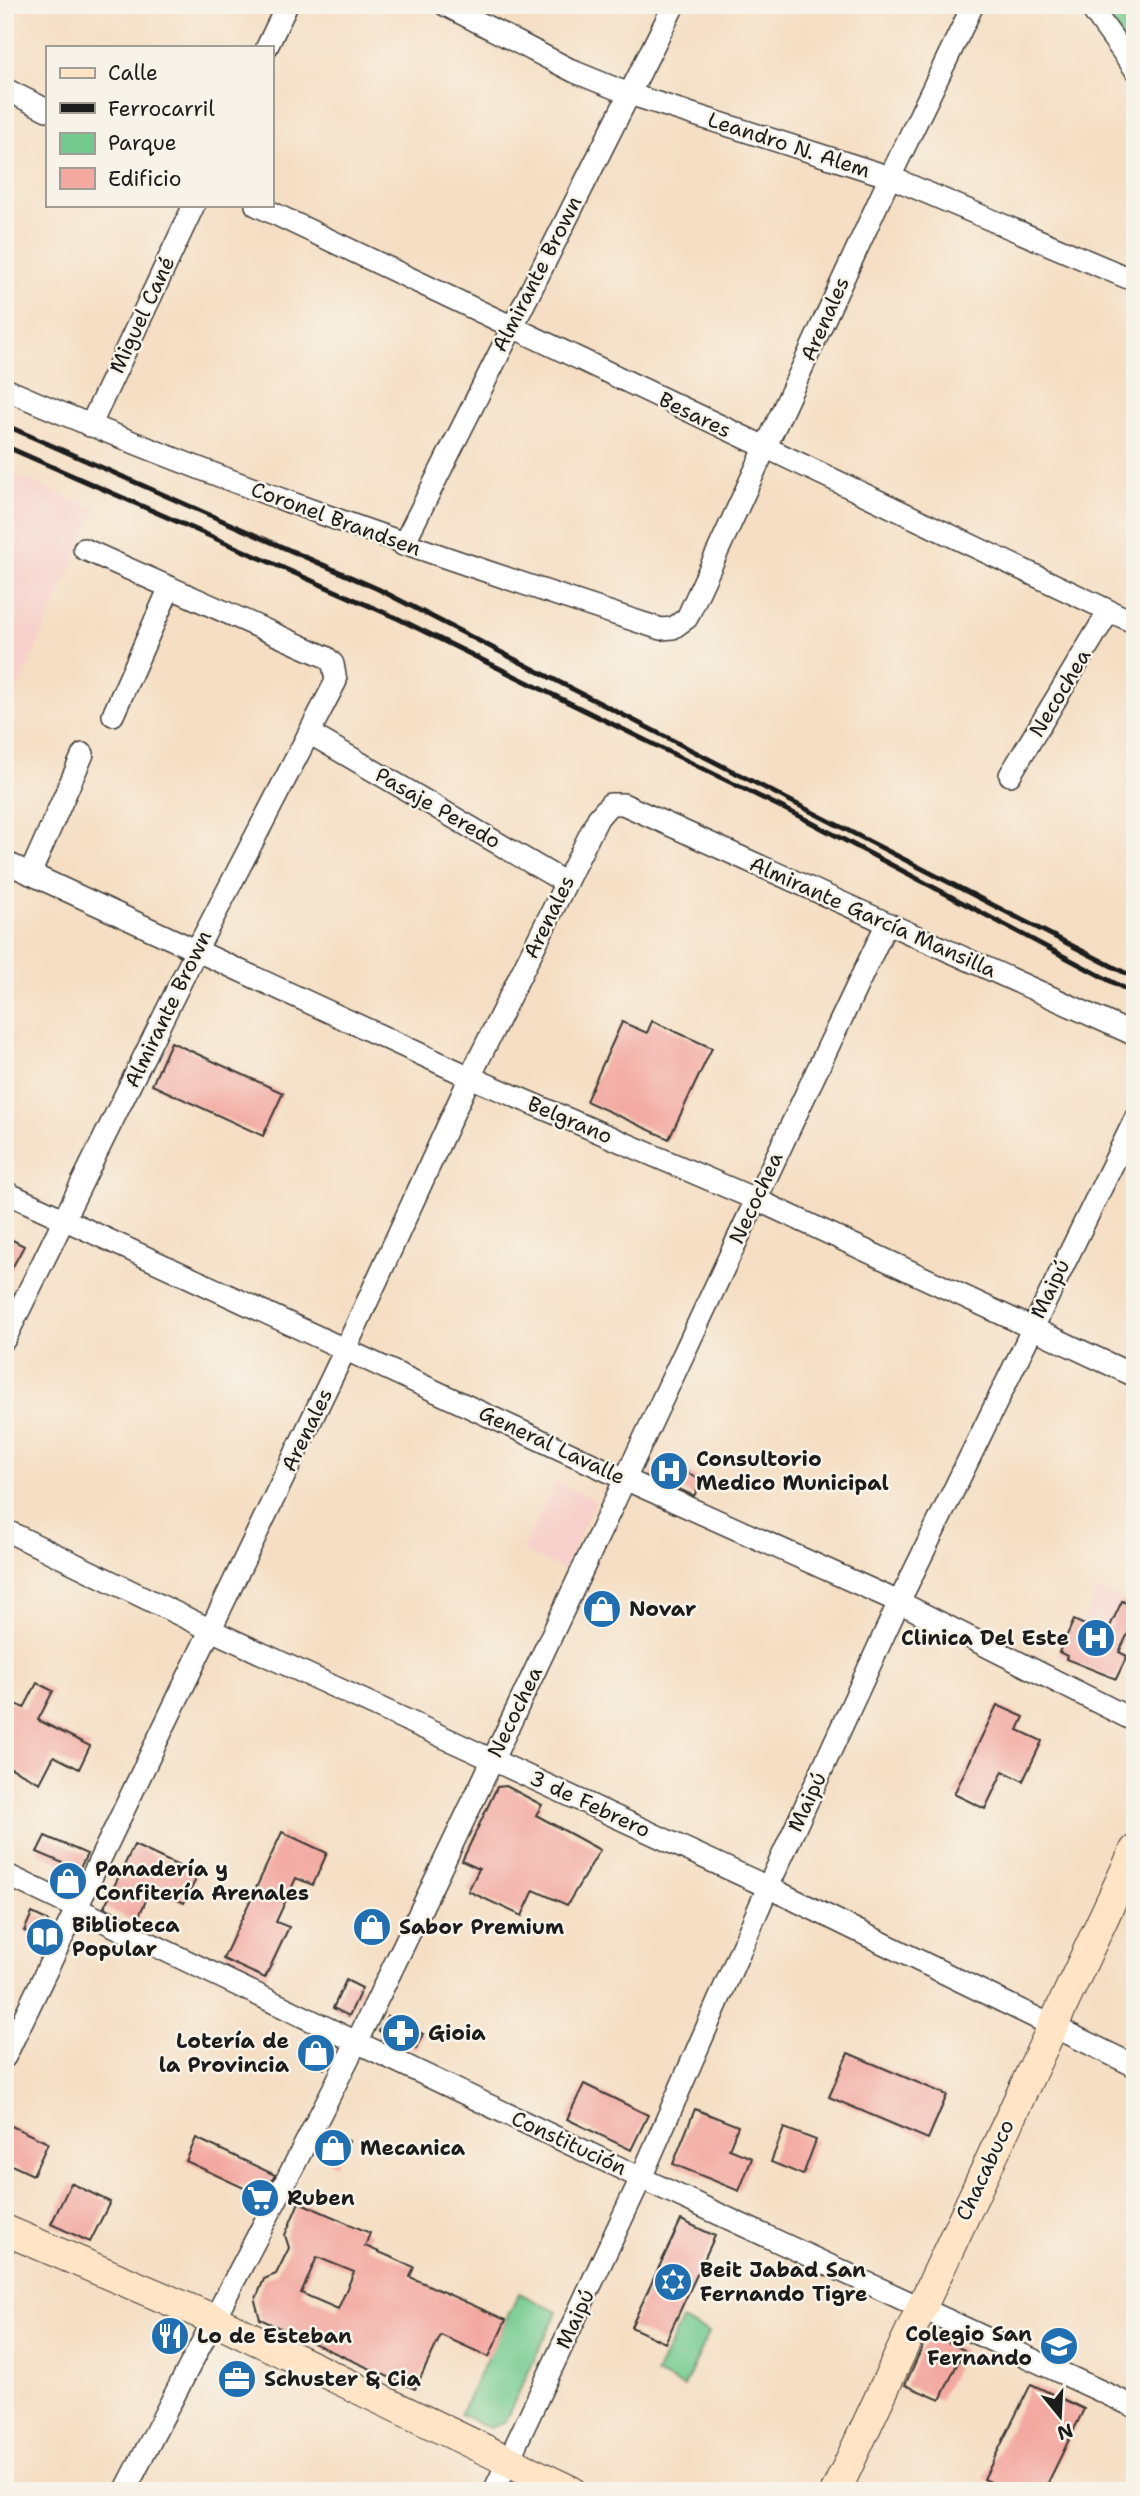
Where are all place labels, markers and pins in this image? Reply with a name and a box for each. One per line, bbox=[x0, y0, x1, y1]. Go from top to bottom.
place label: Consultorio Medico Municipal bbox=[696, 1445, 889, 1497]
hospital icon: Consultorio Medico Municipal bbox=[648, 1450, 690, 1492]
shop icon: Novar bbox=[581, 1588, 623, 1630]
place label: Novar bbox=[629, 1595, 696, 1623]
hospital icon: Clinica Del Este bbox=[1075, 1617, 1117, 1659]
place label: Clinica Del Este bbox=[901, 1624, 1069, 1652]
place label: Panadería y Confitería Arenales bbox=[95, 1855, 309, 1907]
shop icon: Panadería y Confitería Arenales bbox=[47, 1860, 89, 1902]
shop icon: Sabor Premium bbox=[351, 1906, 393, 1948]
place label: Biblioteca Popular bbox=[72, 1911, 180, 1963]
place label: Sabor Premium bbox=[399, 1913, 564, 1941]
library icon: Biblioteca Popular bbox=[24, 1916, 66, 1958]
pharmacy icon: Gioia bbox=[380, 2012, 422, 2054]
place label: Gioia bbox=[428, 2019, 486, 2047]
place label: Lotería de la Provincia bbox=[159, 2027, 290, 2079]
shop icon: Lotería de la Provincia bbox=[295, 2032, 337, 2074]
shop icon: Mecanica bbox=[312, 2127, 354, 2169]
place label: Mecanica bbox=[360, 2134, 466, 2162]
supermarket icon: Ruben bbox=[239, 2177, 281, 2219]
place label: Ruben bbox=[287, 2184, 355, 2212]
place label: Beit Jabad San Fernando Tigre bbox=[700, 2256, 868, 2308]
synagogue icon: Beit Jabad San Fernando Tigre bbox=[652, 2261, 694, 2303]
restaurant icon: Lo de Esteban bbox=[149, 2315, 191, 2357]
place label: Colegio San Fernando bbox=[905, 2320, 1032, 2372]
place label: Lo de Esteban bbox=[197, 2322, 352, 2350]
school or university icon: Colegio San Fernando bbox=[1038, 2325, 1080, 2367]
office icon: Schuster & Cia bbox=[216, 2358, 258, 2400]
place label: Schuster & Cia bbox=[264, 2365, 421, 2393]

